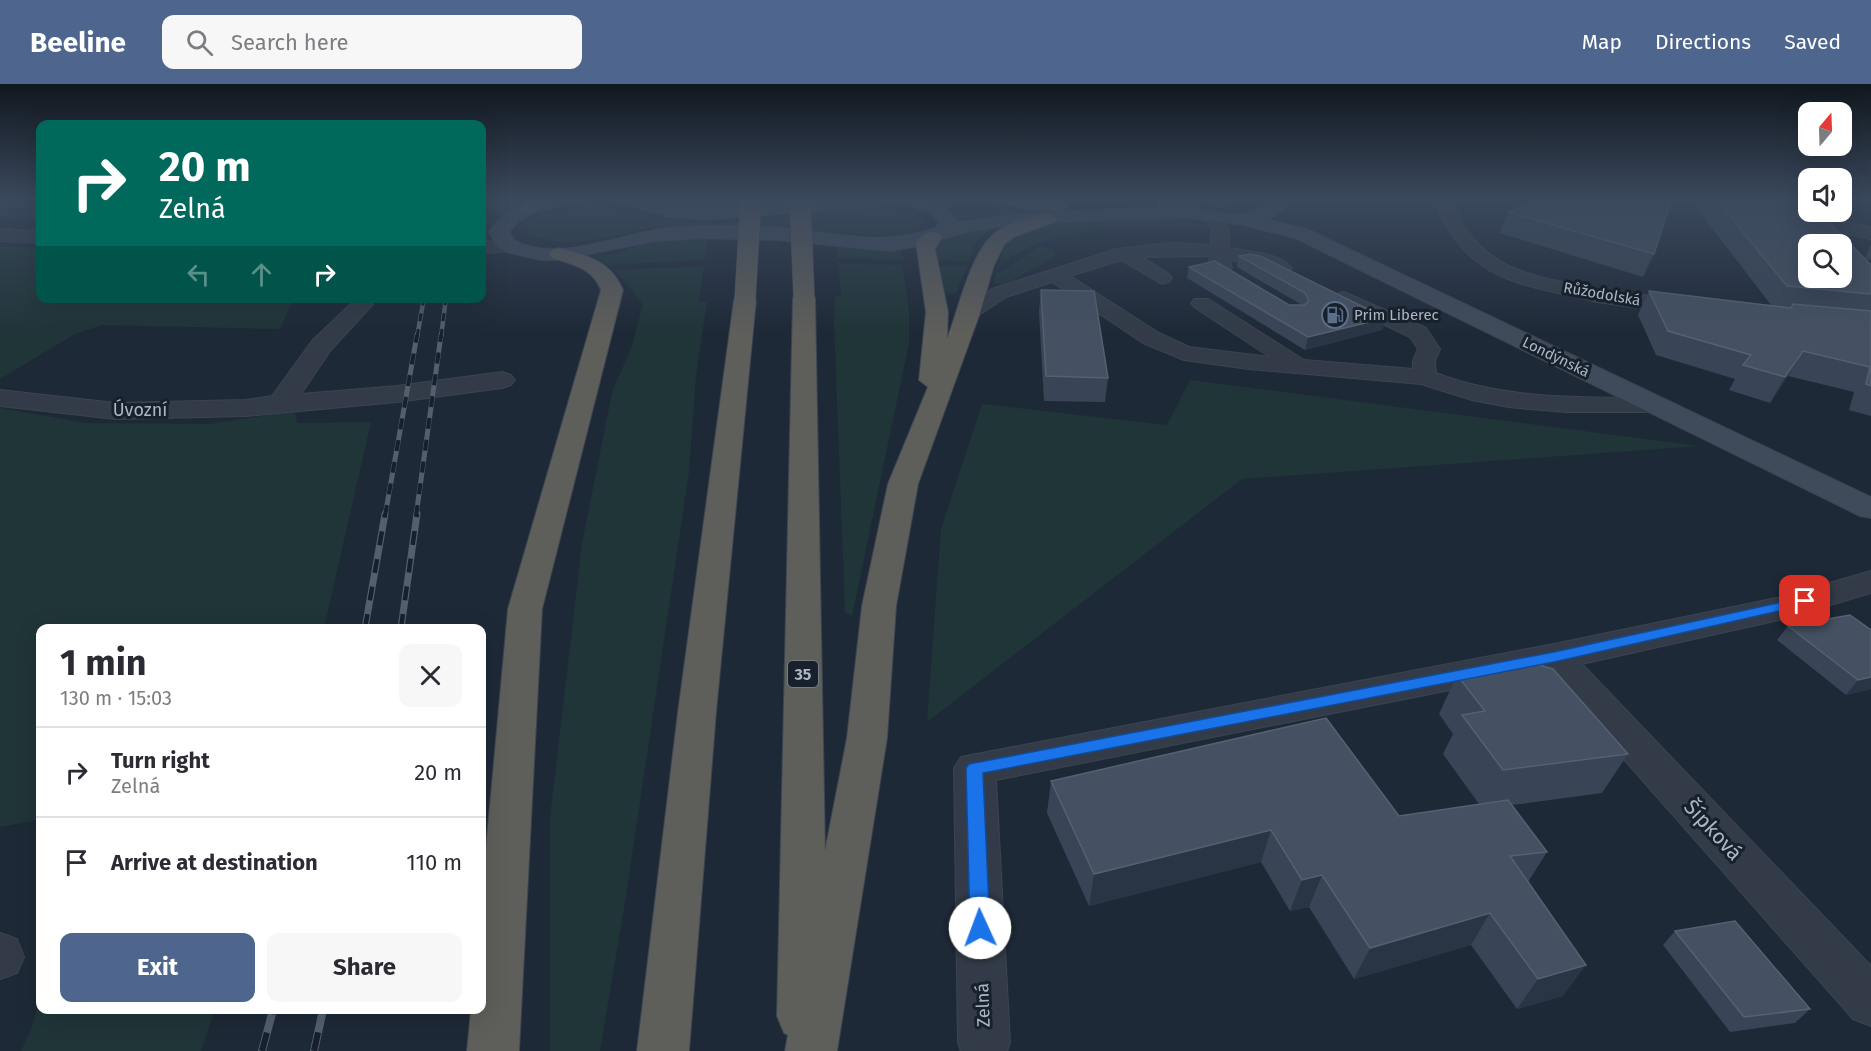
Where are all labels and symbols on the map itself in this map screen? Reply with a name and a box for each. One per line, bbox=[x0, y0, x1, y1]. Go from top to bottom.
north arrow bbox=[1798, 102, 1852, 156]
street label: Růžodolská bbox=[1562, 278, 1642, 310]
fuel station icon: Prim Liberec bbox=[1320, 300, 1350, 330]
place label: Prim Liberec bbox=[1354, 306, 1439, 324]
street label: Londýnská bbox=[1520, 333, 1592, 381]
street label: Úvozní bbox=[113, 398, 167, 421]
pin bbox=[1779, 575, 1830, 626]
road number: 35 bbox=[788, 661, 818, 687]
street label: Šípková bbox=[1678, 794, 1748, 866]
position arrow bbox=[948, 896, 1012, 960]
street label: Zelná bbox=[971, 982, 995, 1028]

